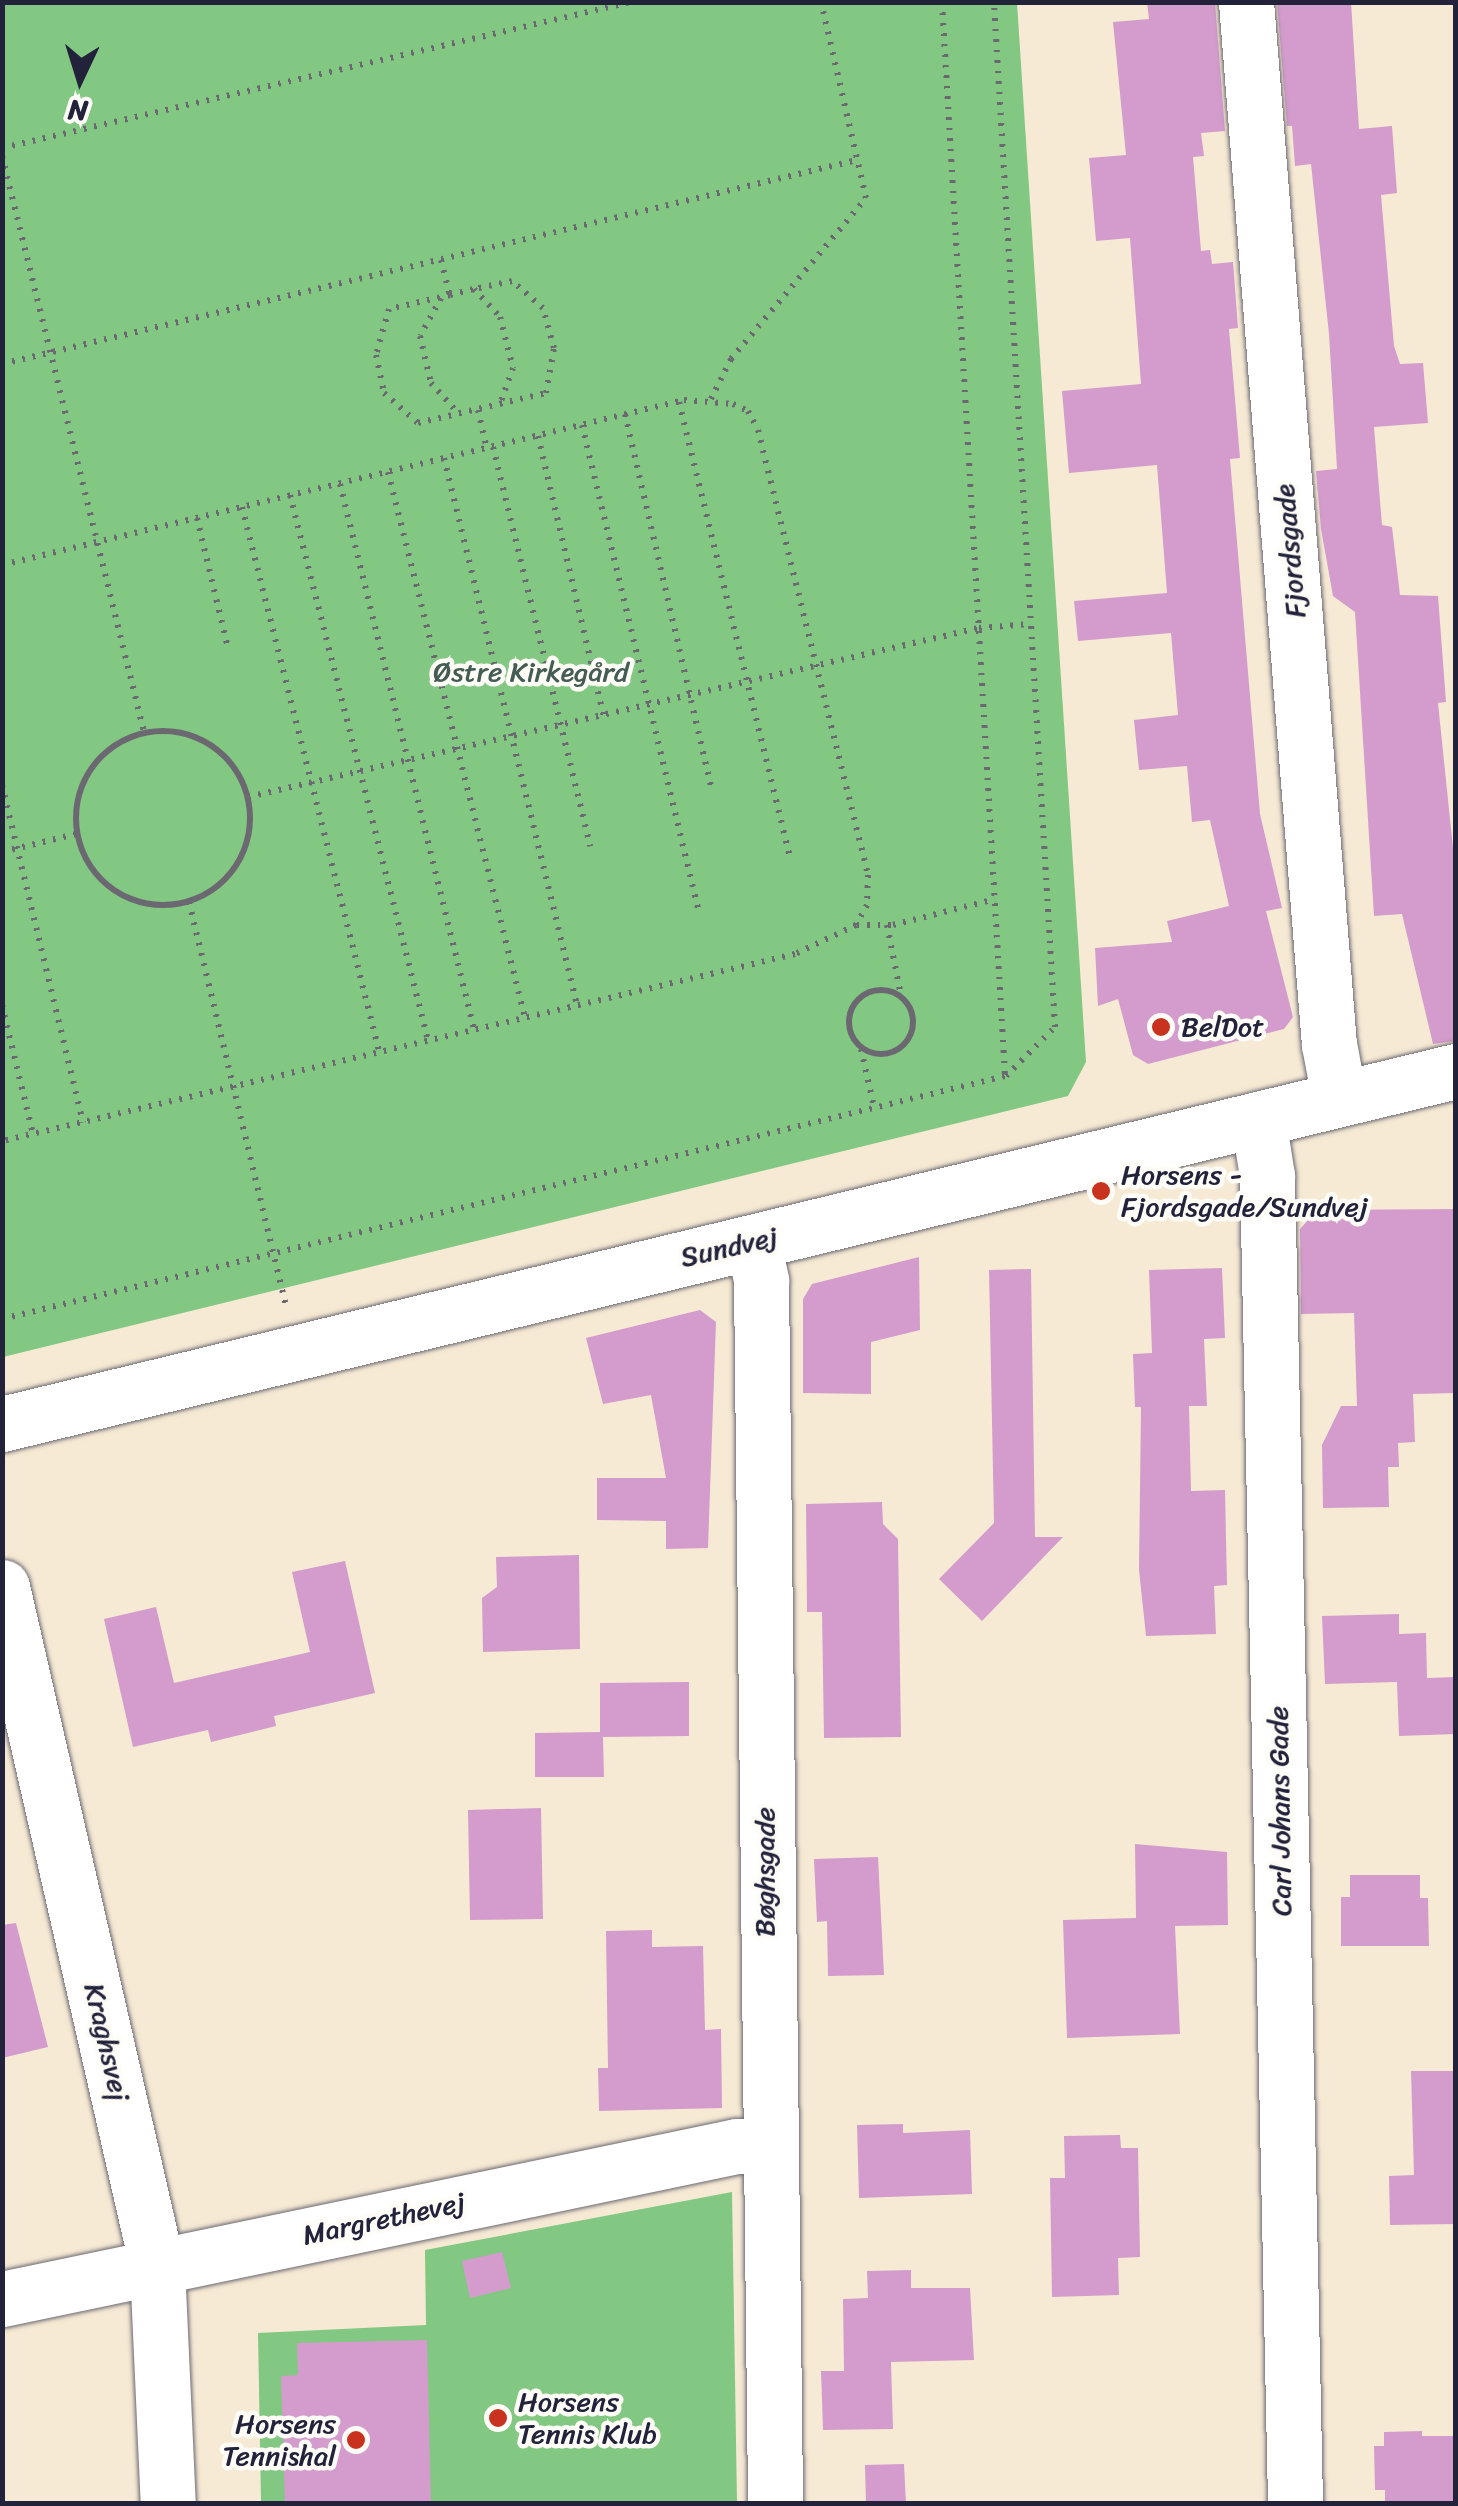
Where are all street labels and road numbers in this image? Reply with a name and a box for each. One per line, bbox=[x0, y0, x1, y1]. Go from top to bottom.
street label: Fjordsgade bbox=[1267, 483, 1313, 619]
street label: Sundvej bbox=[677, 1220, 781, 1274]
street label: Carl Johans Gade bbox=[1261, 1706, 1299, 1916]
street label: Bøghsgade bbox=[748, 1807, 782, 1937]
street label: Kraghsvej bbox=[77, 1980, 137, 2104]
street label: Margrethevej bbox=[300, 2185, 468, 2253]

